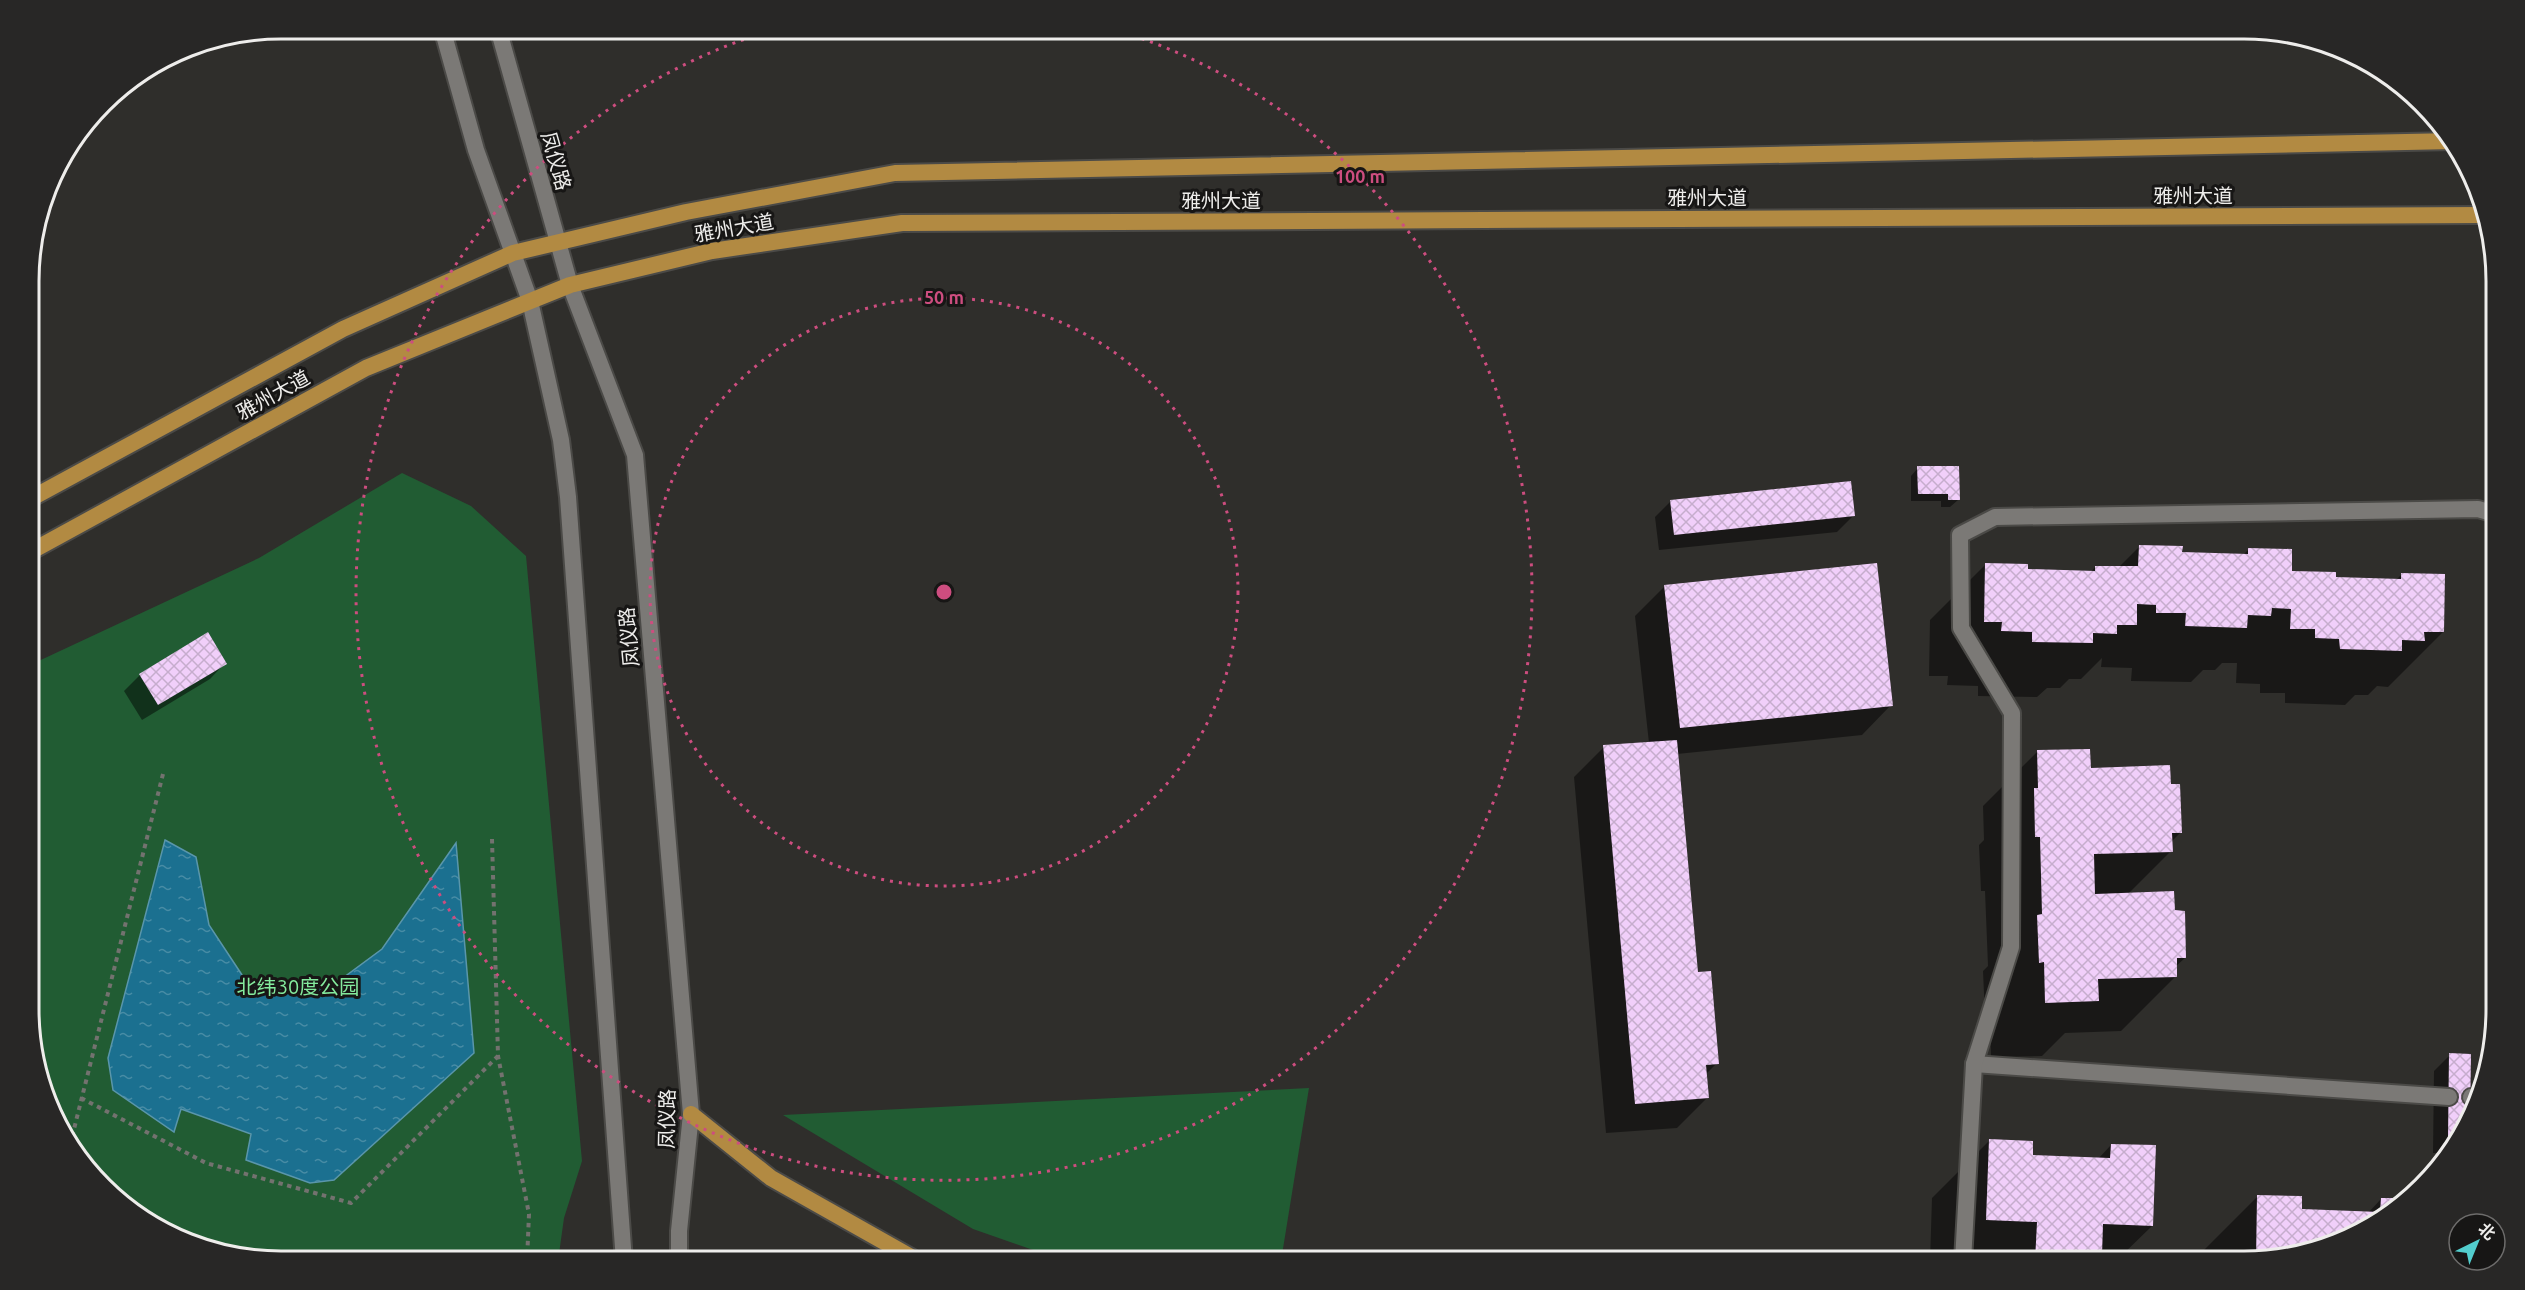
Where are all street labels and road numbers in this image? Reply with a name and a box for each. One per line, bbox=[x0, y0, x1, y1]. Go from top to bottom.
street label: 凤仪路 bbox=[537, 129, 576, 193]
street label: 雅州大道 bbox=[2153, 184, 2233, 207]
street label: 雅州大道 bbox=[1667, 186, 1747, 209]
street label: 雅州大道 bbox=[1181, 189, 1261, 212]
street label: 雅州大道 bbox=[693, 209, 775, 246]
street label: 雅州大道 bbox=[232, 365, 313, 424]
street label: 凤仪路 bbox=[614, 606, 643, 668]
street label: 凤仪路 bbox=[654, 1089, 679, 1149]

